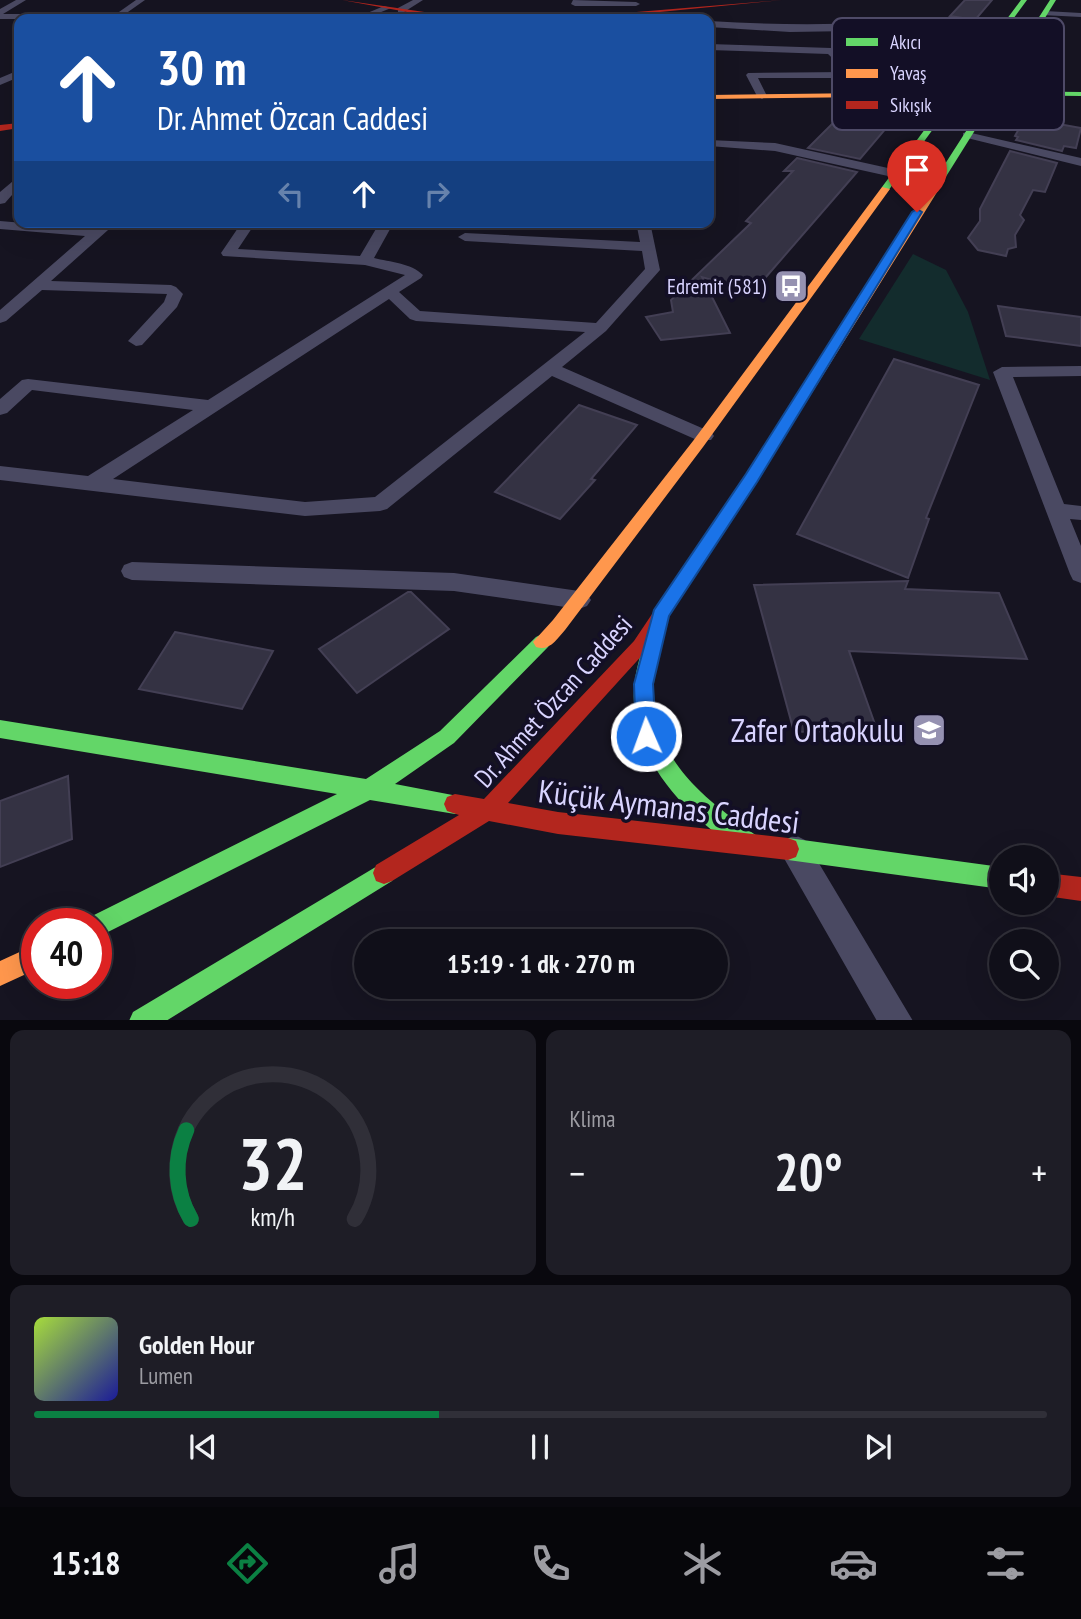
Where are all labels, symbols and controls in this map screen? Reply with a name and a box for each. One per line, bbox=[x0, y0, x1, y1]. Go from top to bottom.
legend bbox=[832, 18, 1064, 130]
text: Akıcı bbox=[890, 30, 921, 54]
text: 30 m bbox=[157, 35, 246, 99]
icon: ahead bbox=[42, 42, 133, 133]
text: Yavaş bbox=[890, 61, 927, 85]
text: Sıkışık bbox=[890, 93, 932, 117]
text: Dr. Ahmet Özcan Caddesi bbox=[157, 97, 428, 139]
pin bbox=[887, 140, 947, 212]
icon: arrive bbox=[898, 151, 936, 189]
icon: left bbox=[272, 175, 310, 213]
icon: ahead bbox=[345, 175, 383, 213]
icon: right bbox=[418, 175, 456, 213]
bus stop icon: Edremit (581) bbox=[772, 267, 810, 305]
place label: Edremit (581) bbox=[667, 273, 766, 300]
street label: Dr. Ahmet Özcan Caddesi bbox=[467, 608, 639, 794]
position arrow bbox=[609, 699, 683, 773]
place label: Zafer Ortaokulu bbox=[731, 709, 904, 751]
school or university icon: Zafer Ortaokulu bbox=[910, 711, 948, 749]
street label: Küçük Aymanas Caddesi bbox=[536, 769, 802, 843]
map controls bbox=[989, 845, 1059, 999]
button: sound bbox=[989, 845, 1059, 915]
speed limit sign: 40 bbox=[21, 908, 112, 999]
button: search bbox=[989, 929, 1059, 999]
text: 15:19 · 1 dk · 270 m bbox=[447, 947, 635, 980]
text: Klima bbox=[570, 1104, 615, 1133]
text: 32 bbox=[238, 1115, 308, 1209]
text: 20° bbox=[774, 1138, 843, 1205]
text: − bbox=[570, 1148, 585, 1197]
text: + bbox=[1031, 1148, 1047, 1197]
text: km/h bbox=[251, 1200, 295, 1232]
text: Golden Hour bbox=[139, 1328, 254, 1361]
text: Lumen bbox=[139, 1361, 193, 1390]
icon: previous bbox=[184, 1428, 222, 1466]
icon: pause bbox=[521, 1428, 559, 1466]
icon: next bbox=[859, 1428, 897, 1466]
icon: directions bbox=[223, 1539, 272, 1588]
icon: music bbox=[375, 1539, 424, 1588]
icon: phone bbox=[526, 1539, 575, 1588]
icon: climate bbox=[678, 1539, 727, 1588]
icon: car bbox=[829, 1539, 878, 1588]
icon: filters bbox=[981, 1539, 1030, 1588]
text: 15:18 bbox=[51, 1542, 120, 1584]

